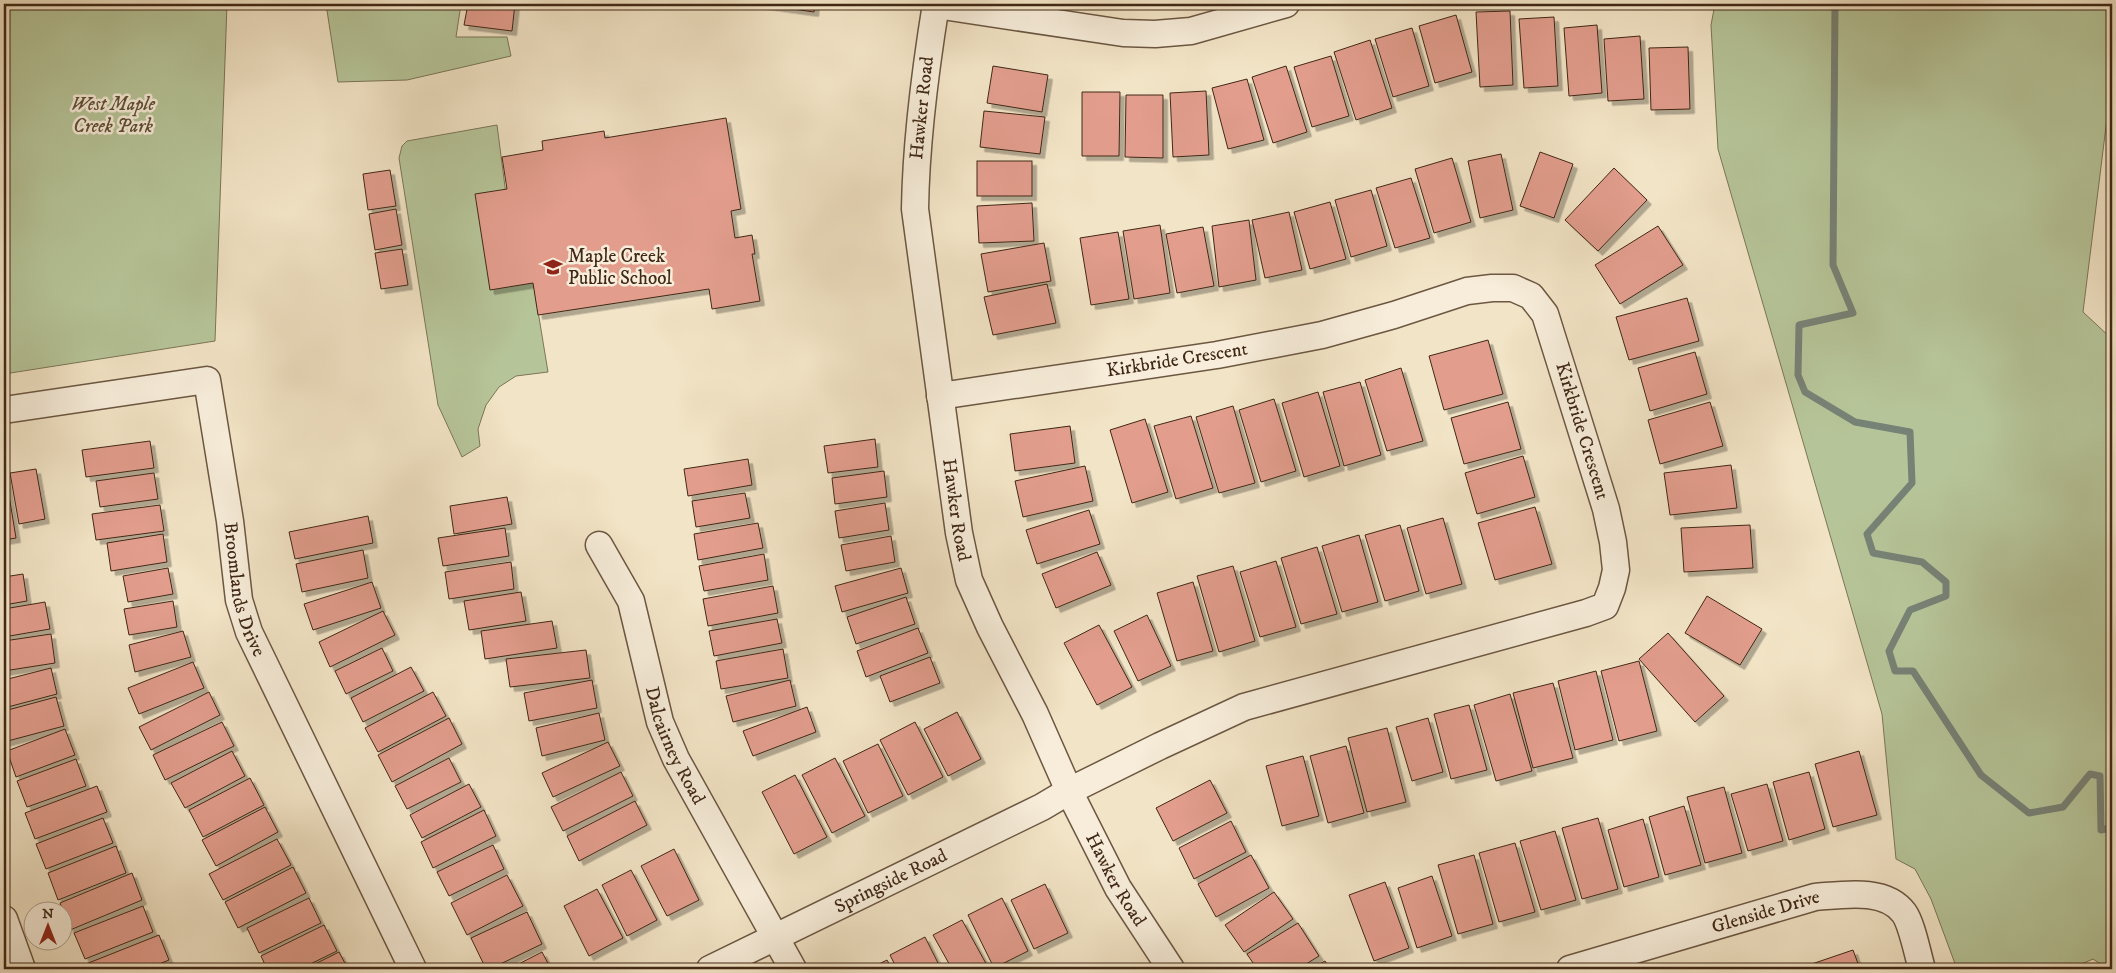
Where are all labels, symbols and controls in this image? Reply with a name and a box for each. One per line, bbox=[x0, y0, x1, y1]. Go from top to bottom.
street label: Hawker Road bbox=[905, 55, 939, 161]
park label: West Maple Creek Park bbox=[71, 93, 156, 138]
place label: Maple Creek Public School bbox=[568, 245, 672, 290]
school or university icon: Maple Creek Public School bbox=[542, 256, 564, 278]
street label: Kirkbride Crescent bbox=[1105, 337, 1249, 383]
street label: Kirkbride Crescent bbox=[1550, 359, 1614, 503]
street label: Hawker Road bbox=[938, 457, 976, 564]
street label: Broomlands Drive bbox=[219, 521, 271, 660]
street label: Dalcairney Road bbox=[640, 684, 711, 809]
street label: Hawker Road bbox=[1081, 829, 1152, 931]
street label: Springside Road bbox=[830, 843, 951, 918]
street label: Glenside Drive bbox=[1709, 885, 1821, 938]
north arrow bbox=[22, 900, 72, 950]
text: N bbox=[42, 905, 54, 923]

